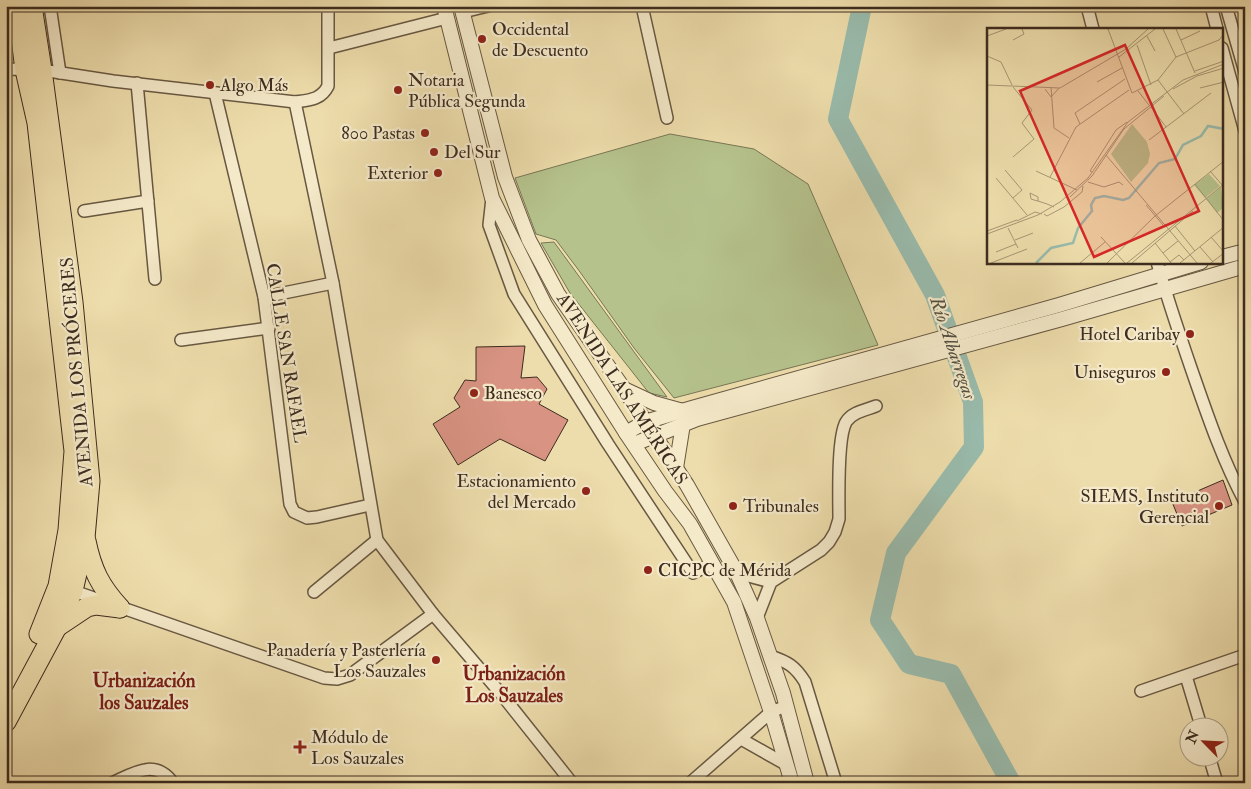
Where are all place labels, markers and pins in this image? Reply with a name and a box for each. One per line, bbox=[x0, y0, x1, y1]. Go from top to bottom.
place label: Occidental de Descuento bbox=[492, 18, 589, 62]
marker: Occidental de Descuento bbox=[476, 33, 488, 45]
place label: Notaria Pública Segunda bbox=[408, 69, 526, 113]
place label: Algo Más bbox=[219, 74, 288, 97]
marker: Algo Más bbox=[204, 79, 216, 91]
marker: Notaria Pública Segunda bbox=[392, 84, 404, 96]
place label: 800 Pastas bbox=[341, 122, 415, 145]
marker: 800 Pastas bbox=[419, 127, 431, 139]
place label: Del Sur bbox=[444, 141, 501, 164]
marker: Del Sur bbox=[428, 146, 440, 158]
place label: Exterior bbox=[367, 162, 428, 185]
marker: Exterior bbox=[432, 167, 444, 179]
place label: Hotel Caribay bbox=[1079, 323, 1181, 346]
marker: Hotel Caribay bbox=[1184, 328, 1196, 340]
place label: Uniseguros bbox=[1074, 361, 1156, 384]
marker: Uniseguros bbox=[1160, 366, 1172, 378]
place label: Banesco bbox=[484, 382, 542, 405]
marker: Banesco bbox=[468, 387, 480, 399]
place label: Estacionamiento del Mercado bbox=[457, 470, 576, 514]
marker: Estacionamiento del Mercado bbox=[580, 485, 592, 497]
place label: SIEMS, Instituto Gerencial bbox=[1081, 485, 1209, 529]
place label: Tribunales bbox=[743, 495, 819, 518]
marker: Tribunales bbox=[727, 500, 739, 512]
marker: SIEMS, Instituto Gerencial bbox=[1213, 500, 1225, 512]
place label: CICPC de Mérida bbox=[658, 559, 792, 582]
marker: CICPC de Mérida bbox=[642, 564, 654, 576]
place label: Panadería y Pasterlería Los Sauzales bbox=[266, 639, 427, 683]
marker: Panadería y Pasterlería Los Sauzales bbox=[430, 654, 442, 666]
place label: Módulo de Los Sauzales bbox=[311, 726, 404, 770]
marker: Módulo de Los Sauzales bbox=[293, 740, 307, 754]

